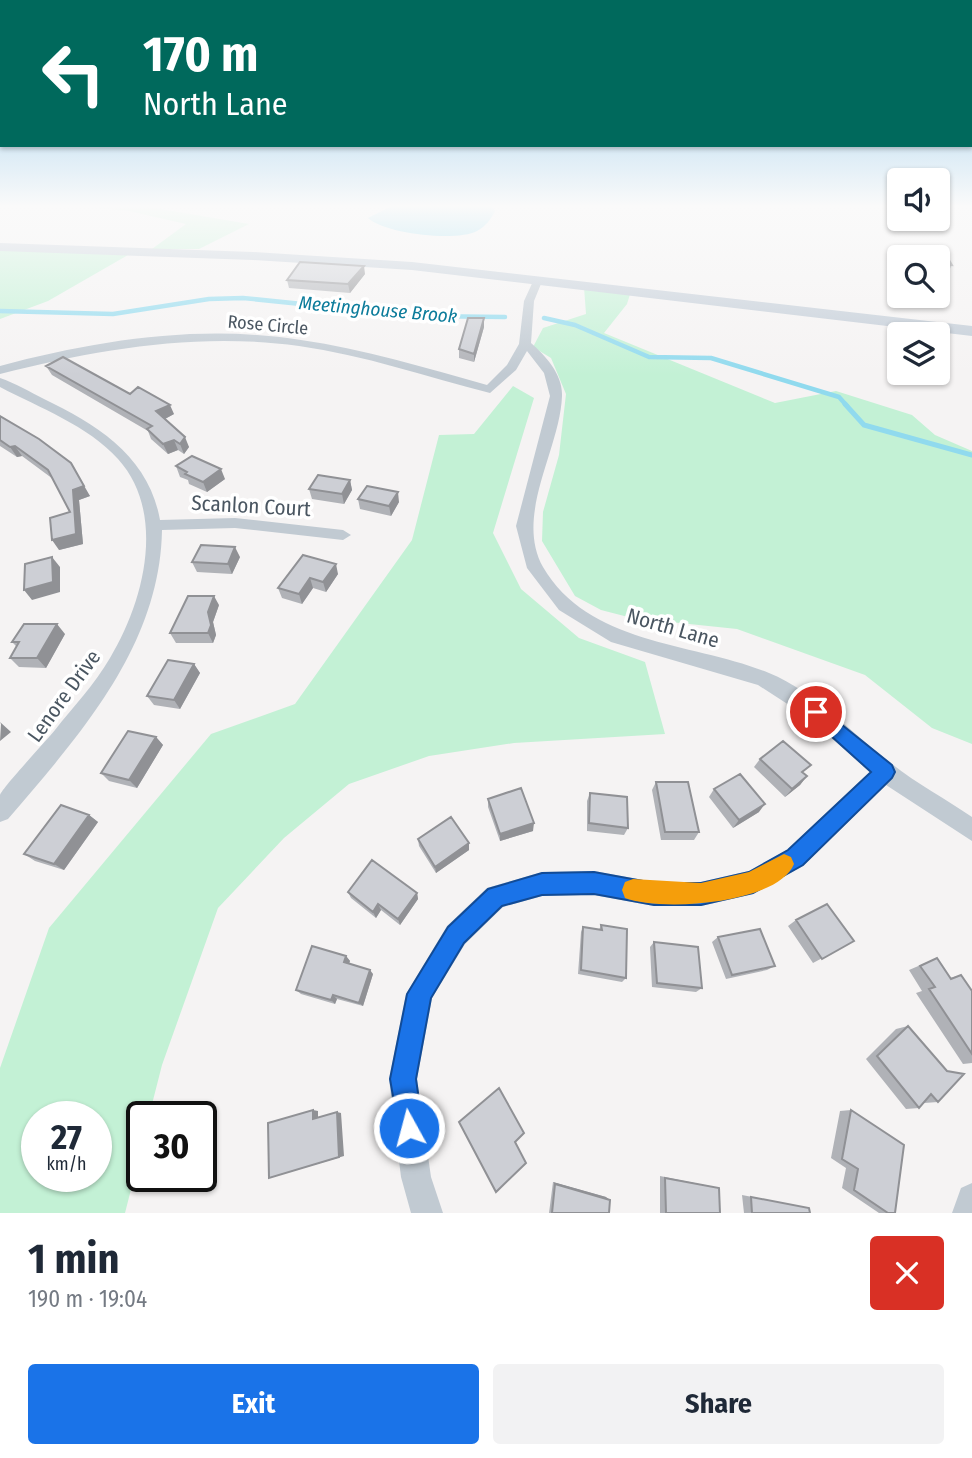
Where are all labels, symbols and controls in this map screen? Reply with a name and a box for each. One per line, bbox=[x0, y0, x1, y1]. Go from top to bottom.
text: 170 m bbox=[143, 25, 259, 84]
icon: left bbox=[28, 28, 119, 119]
text: North Lane bbox=[143, 85, 288, 123]
map controls bbox=[887, 168, 950, 385]
button: sound bbox=[887, 168, 950, 231]
button: search bbox=[887, 245, 950, 308]
water label: Meetinghouse Brook bbox=[298, 291, 458, 328]
street label: Rose Circle bbox=[227, 311, 309, 339]
button: layers bbox=[887, 322, 950, 385]
street label: Scanlon Court bbox=[191, 490, 311, 522]
street label: North Lane bbox=[624, 602, 722, 654]
street label: Lenore Drive bbox=[22, 645, 106, 747]
pin bbox=[786, 682, 846, 742]
icon: arrive bbox=[797, 693, 835, 731]
position arrow bbox=[372, 1091, 446, 1165]
speed limit sign: 30 bbox=[126, 1101, 217, 1192]
text: 27 bbox=[51, 1116, 82, 1158]
text: km/h bbox=[46, 1153, 87, 1175]
text: 1 min bbox=[28, 1234, 119, 1284]
button: close bbox=[870, 1236, 944, 1310]
text: 190 m · 19:04 bbox=[28, 1285, 147, 1313]
button: Exit bbox=[28, 1364, 479, 1444]
button: Share bbox=[493, 1364, 944, 1444]

